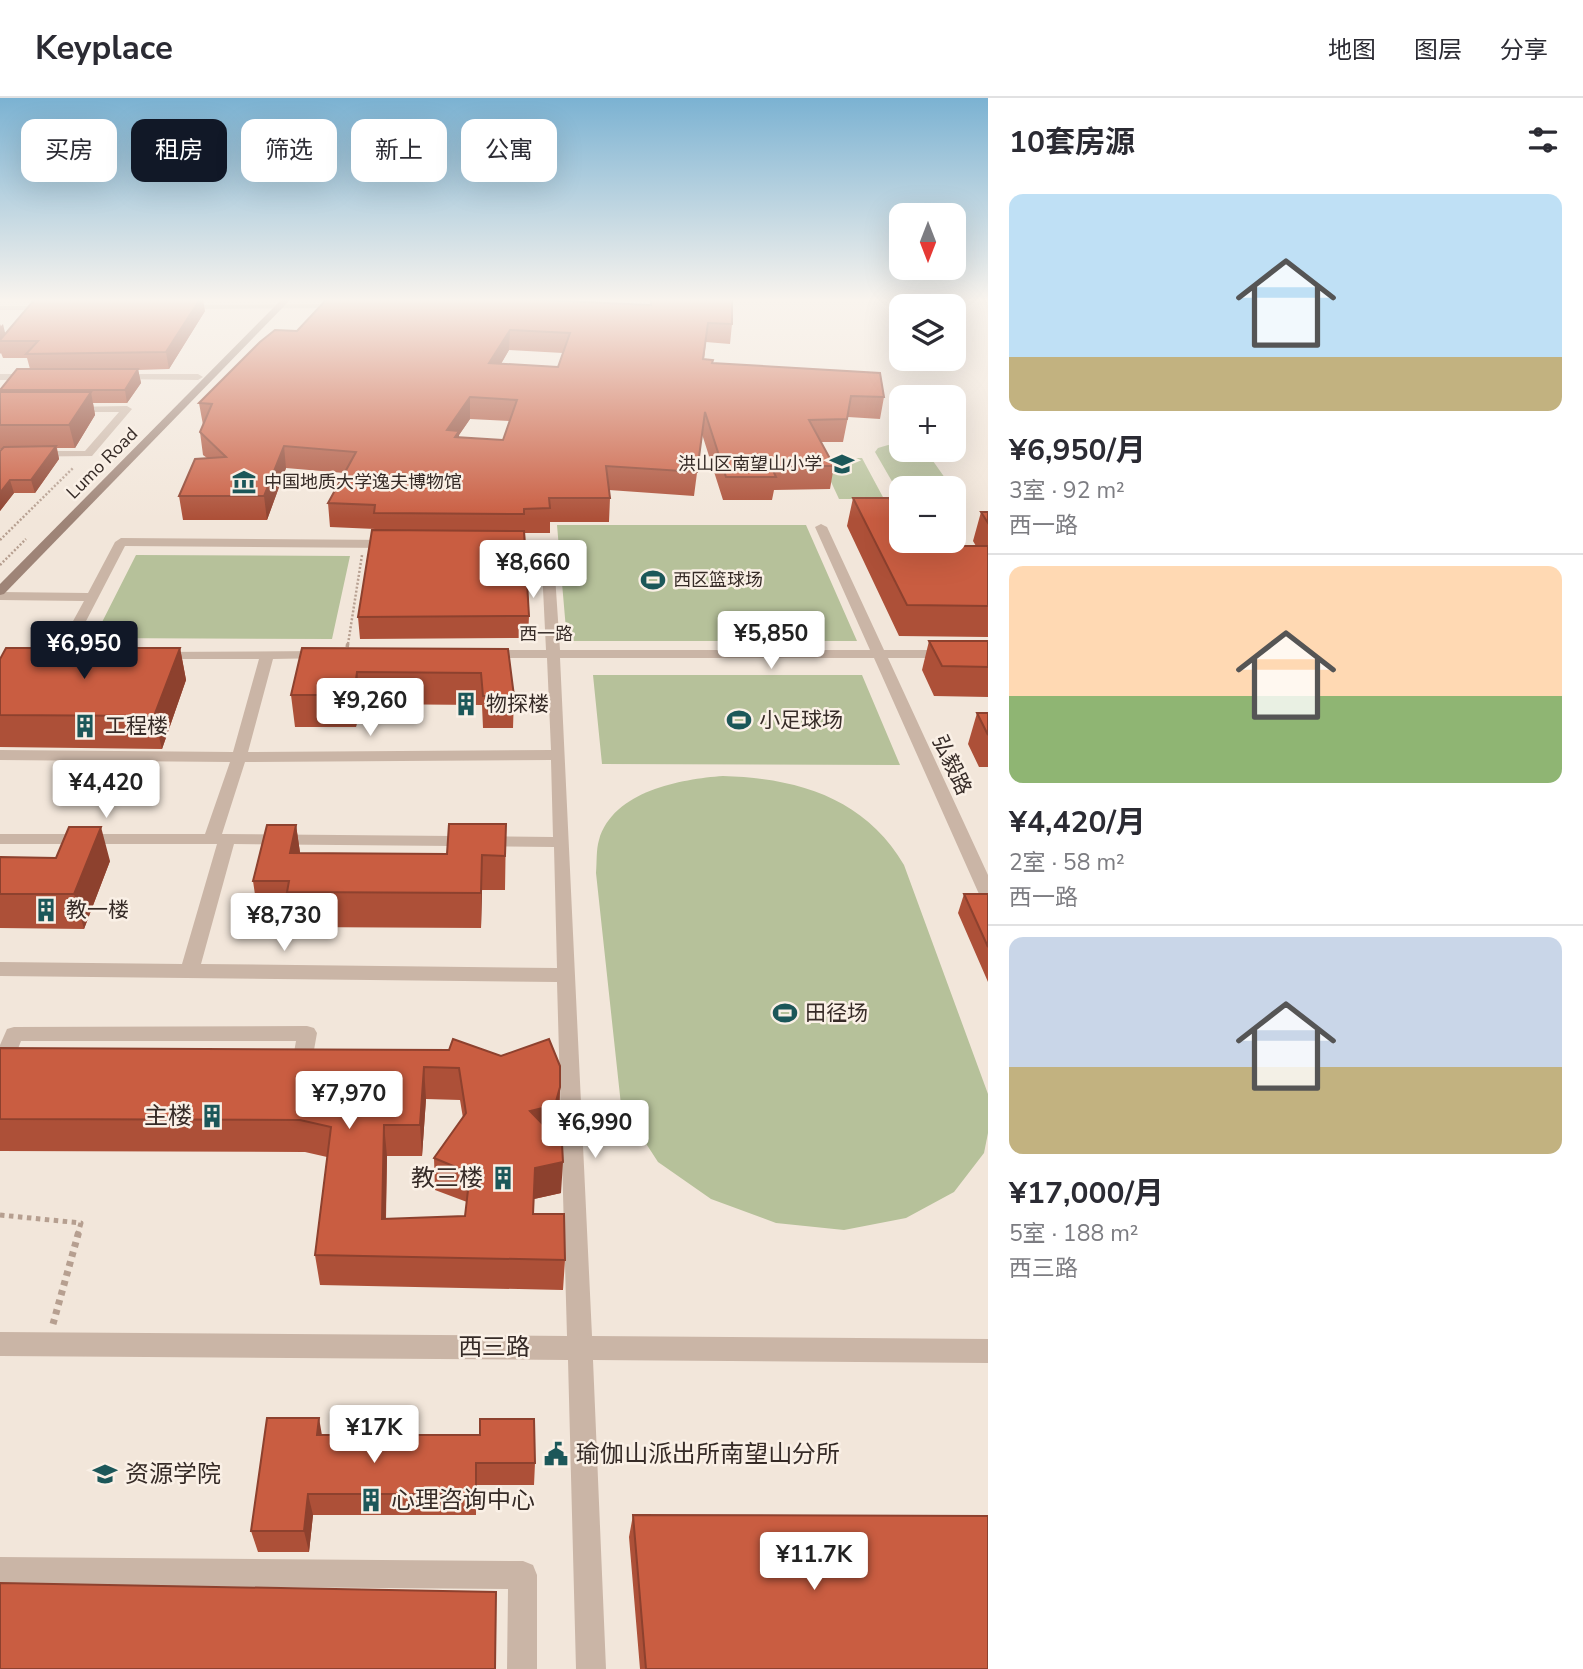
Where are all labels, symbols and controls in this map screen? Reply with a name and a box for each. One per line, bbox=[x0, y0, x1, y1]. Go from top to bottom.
text: Keyplace bbox=[35, 26, 173, 71]
text: 地图 bbox=[1328, 34, 1376, 66]
text: 图层 bbox=[1414, 34, 1462, 66]
text: 分享 bbox=[1500, 34, 1548, 66]
chip: 买房 bbox=[21, 119, 117, 182]
chip: 租房 bbox=[131, 119, 227, 182]
chip: 筛选 bbox=[241, 119, 337, 182]
chip: 新上 bbox=[351, 119, 447, 182]
chip: 公寓 bbox=[461, 119, 557, 182]
icon: filters bbox=[1524, 121, 1562, 159]
text: 10套房源 bbox=[1009, 122, 1135, 163]
north arrow bbox=[889, 203, 966, 280]
map controls bbox=[889, 203, 966, 553]
icon: home bbox=[1223, 240, 1349, 366]
button: layers bbox=[889, 294, 966, 371]
button: + bbox=[889, 385, 966, 462]
street label: Lumo Road bbox=[61, 422, 143, 504]
text: ¥6,950/月 bbox=[1009, 430, 1146, 471]
school or university icon: 洪山区南望山小学 bbox=[828, 450, 856, 478]
place label: 洪山区南望山小学 bbox=[678, 452, 822, 476]
museum icon: 中国地质大学逸夫博物馆 bbox=[230, 468, 258, 496]
place label: 中国地质大学逸夫博物馆 bbox=[264, 470, 462, 494]
text: 3室 · 92 m² bbox=[1009, 475, 1125, 506]
button: − bbox=[889, 476, 966, 553]
text: 西一路 bbox=[1009, 510, 1078, 541]
pin: ¥8,660 bbox=[476, 540, 590, 600]
text: ¥8,660 bbox=[496, 547, 570, 578]
sports icon: 西区篮球场 bbox=[639, 566, 667, 594]
place label: 西区篮球场 bbox=[673, 568, 763, 592]
pin: ¥5,850 bbox=[714, 612, 828, 671]
icon: home bbox=[1223, 612, 1349, 738]
text: ¥5,850 bbox=[734, 618, 808, 649]
pin: ¥6,950 bbox=[27, 622, 141, 681]
street label: 西一路 bbox=[519, 622, 573, 646]
text: ¥6,950 bbox=[47, 628, 121, 659]
pin: ¥9,260 bbox=[313, 678, 427, 738]
text: ¥9,260 bbox=[333, 685, 407, 716]
building icon: 物探楼 bbox=[452, 690, 480, 718]
place label: 物探楼 bbox=[486, 690, 549, 718]
sports icon: 小足球场 bbox=[725, 706, 753, 734]
place label: 小足球场 bbox=[759, 706, 843, 734]
building icon: 工程楼 bbox=[71, 712, 99, 740]
place label: 工程楼 bbox=[105, 712, 168, 740]
street label: 弘毅路 bbox=[926, 731, 978, 799]
pin: ¥4,420 bbox=[49, 760, 163, 820]
text: ¥4,420 bbox=[69, 767, 143, 798]
text: ¥4,420/月 bbox=[1009, 802, 1146, 843]
text: 2室 · 58 m² bbox=[1009, 847, 1125, 878]
text: 西一路 bbox=[1009, 882, 1078, 913]
pin: ¥8,730 bbox=[227, 894, 341, 953]
building icon: 教一楼 bbox=[32, 896, 60, 924]
place label: 教一楼 bbox=[66, 896, 129, 924]
text: ¥8,730 bbox=[247, 900, 321, 931]
icon: home bbox=[1223, 983, 1349, 1109]
sports icon: 田径场 bbox=[771, 999, 799, 1027]
place label: 田径场 bbox=[805, 999, 868, 1027]
pin: ¥7,970 bbox=[292, 1072, 406, 1131]
text: ¥7,970 bbox=[312, 1078, 386, 1109]
place label: 主楼 bbox=[144, 1100, 192, 1132]
pin: ¥6,990 bbox=[538, 1100, 652, 1160]
building icon: 主楼 bbox=[198, 1102, 226, 1130]
text: ¥6,990 bbox=[558, 1107, 632, 1138]
place label: 教三楼 bbox=[411, 1162, 483, 1194]
building icon: 教三楼 bbox=[489, 1164, 517, 1192]
text: ¥17,000/月 bbox=[1009, 1173, 1164, 1214]
text: 5室 · 188 m² bbox=[1009, 1218, 1139, 1249]
text: 西三路 bbox=[1009, 1253, 1078, 1284]
street label: 西三路 bbox=[458, 1331, 530, 1363]
pin: ¥17K bbox=[333, 1406, 415, 1465]
text: ¥17K bbox=[346, 1412, 402, 1443]
place label: 瑜伽山派出所南望山分所 bbox=[576, 1438, 840, 1470]
public building icon: 瑜伽山派出所南望山分所 bbox=[542, 1440, 570, 1468]
place label: 资源学院 bbox=[125, 1458, 221, 1490]
school or university icon: 资源学院 bbox=[91, 1460, 119, 1488]
place label: 心理咨询中心 bbox=[391, 1484, 535, 1516]
building icon: 心理咨询中心 bbox=[357, 1486, 385, 1514]
pin: ¥11.7K bbox=[757, 1532, 871, 1592]
text: ¥11.7K bbox=[776, 1539, 852, 1570]

